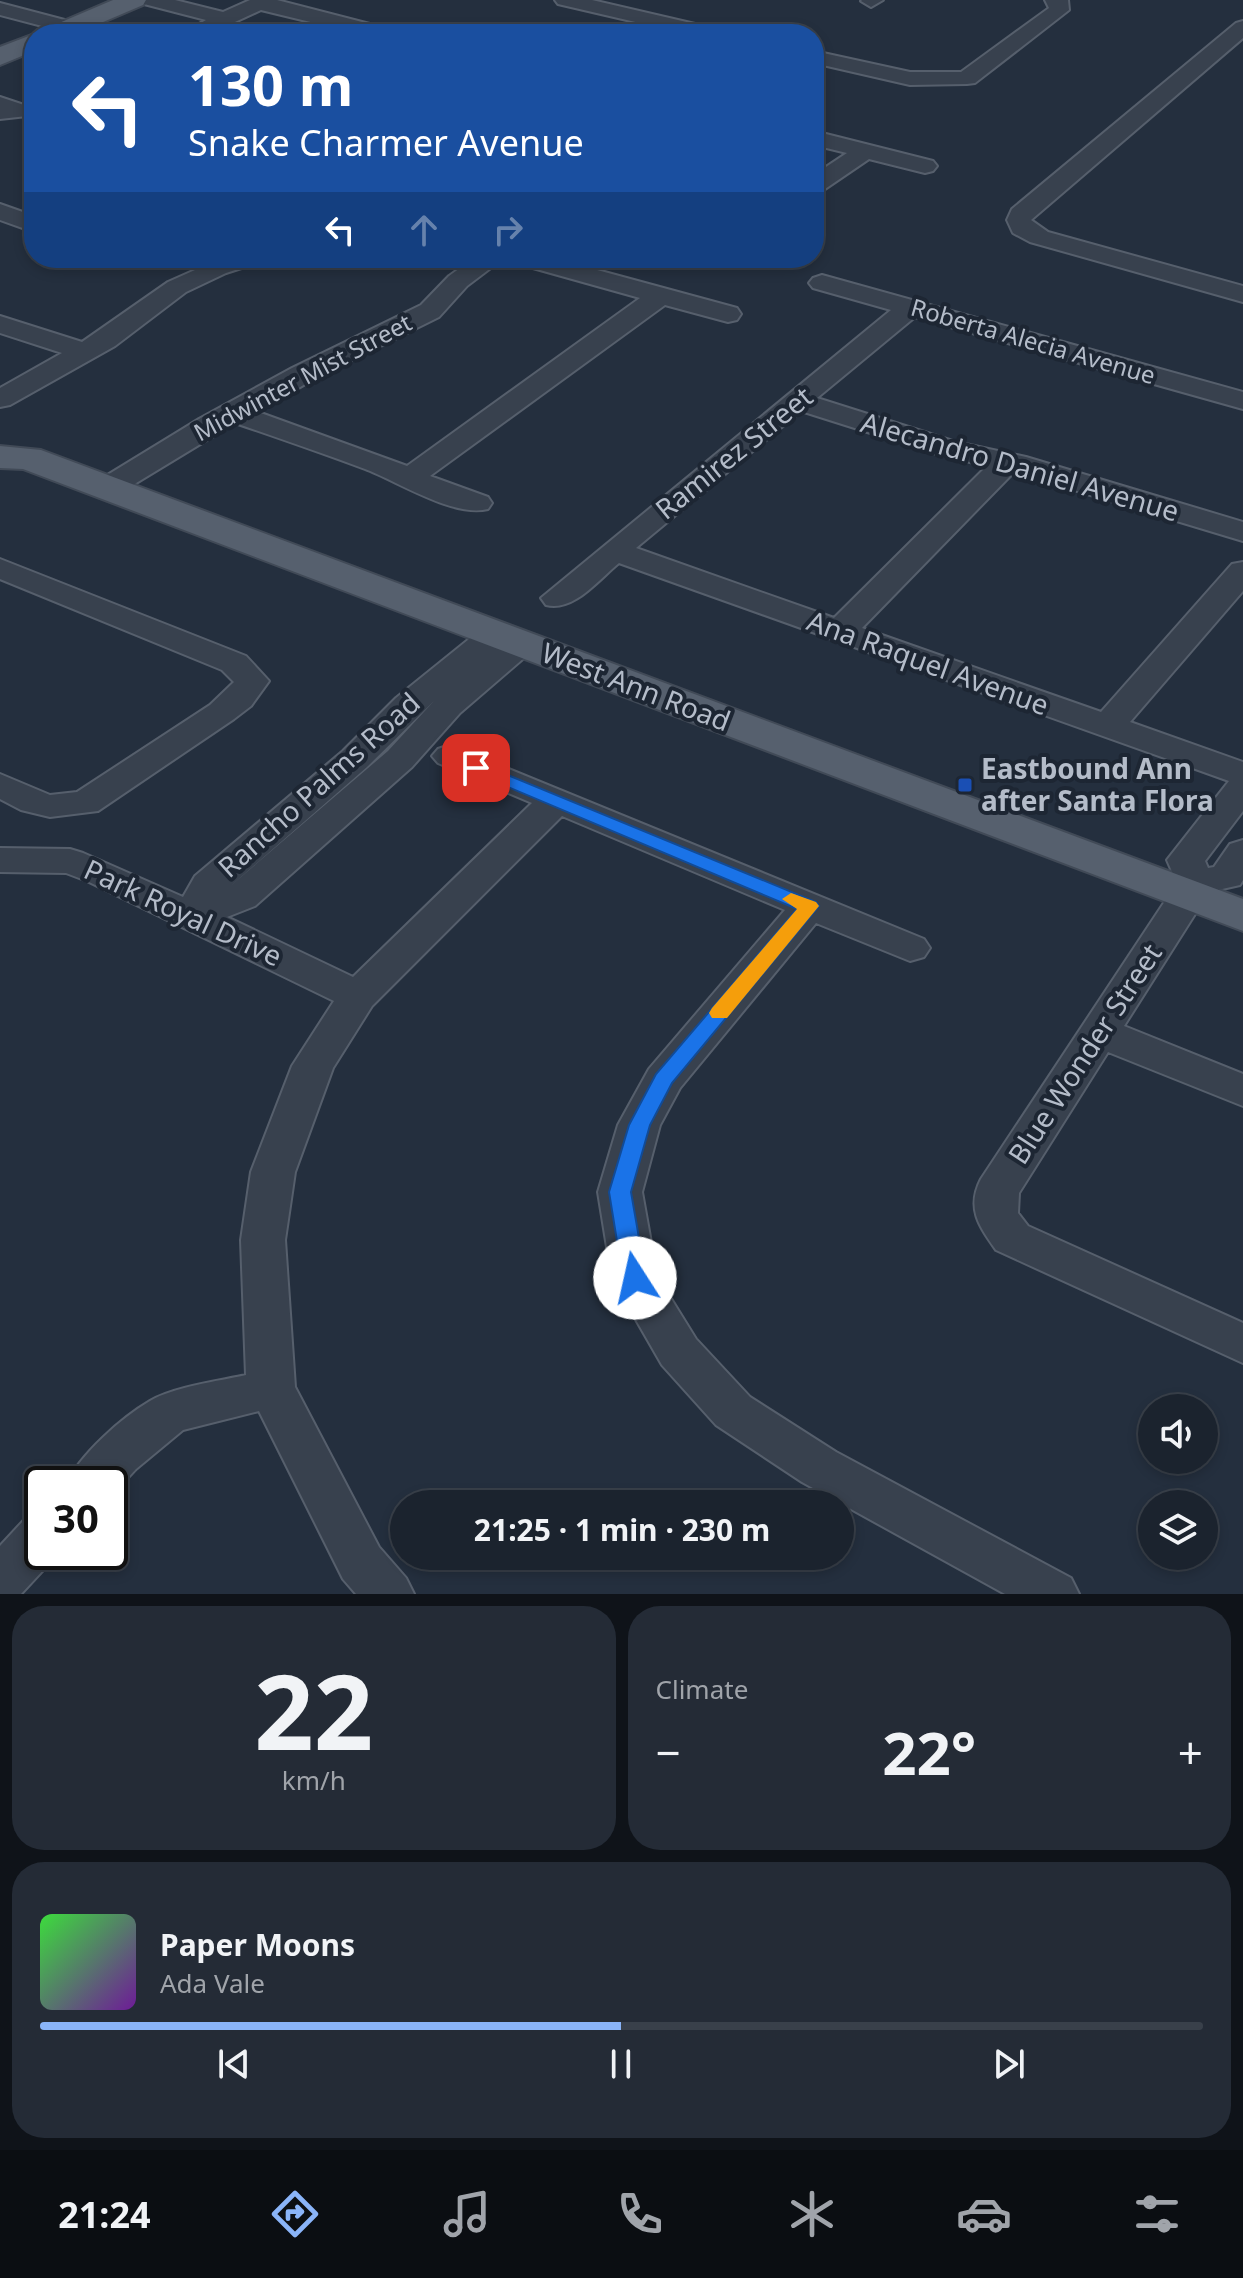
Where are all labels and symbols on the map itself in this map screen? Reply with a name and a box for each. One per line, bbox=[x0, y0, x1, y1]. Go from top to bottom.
street label: Roberta Alecia Avenue bbox=[907, 290, 1159, 391]
street label: Midwinter Mist Street bbox=[188, 305, 417, 448]
street label: Ramirez Street bbox=[647, 377, 820, 527]
street label: Alecandro Daniel Avenue bbox=[857, 402, 1184, 530]
street label: Ana Raquel Avenue bbox=[802, 601, 1054, 723]
street label: West Ann Road bbox=[537, 633, 736, 739]
street label: Rancho Palms Road bbox=[209, 683, 427, 885]
pin bbox=[442, 734, 510, 802]
place label: Eastbound Ann after Santa Flora bbox=[981, 749, 1214, 819]
marker: Eastbound Ann after Santa Flora bbox=[956, 776, 974, 794]
street label: Park Royal Drive bbox=[78, 850, 288, 975]
street label: Blue Wonder Street bbox=[999, 936, 1170, 1171]
position arrow bbox=[593, 1236, 677, 1320]
speed limit sign: 30 bbox=[24, 1466, 128, 1570]

